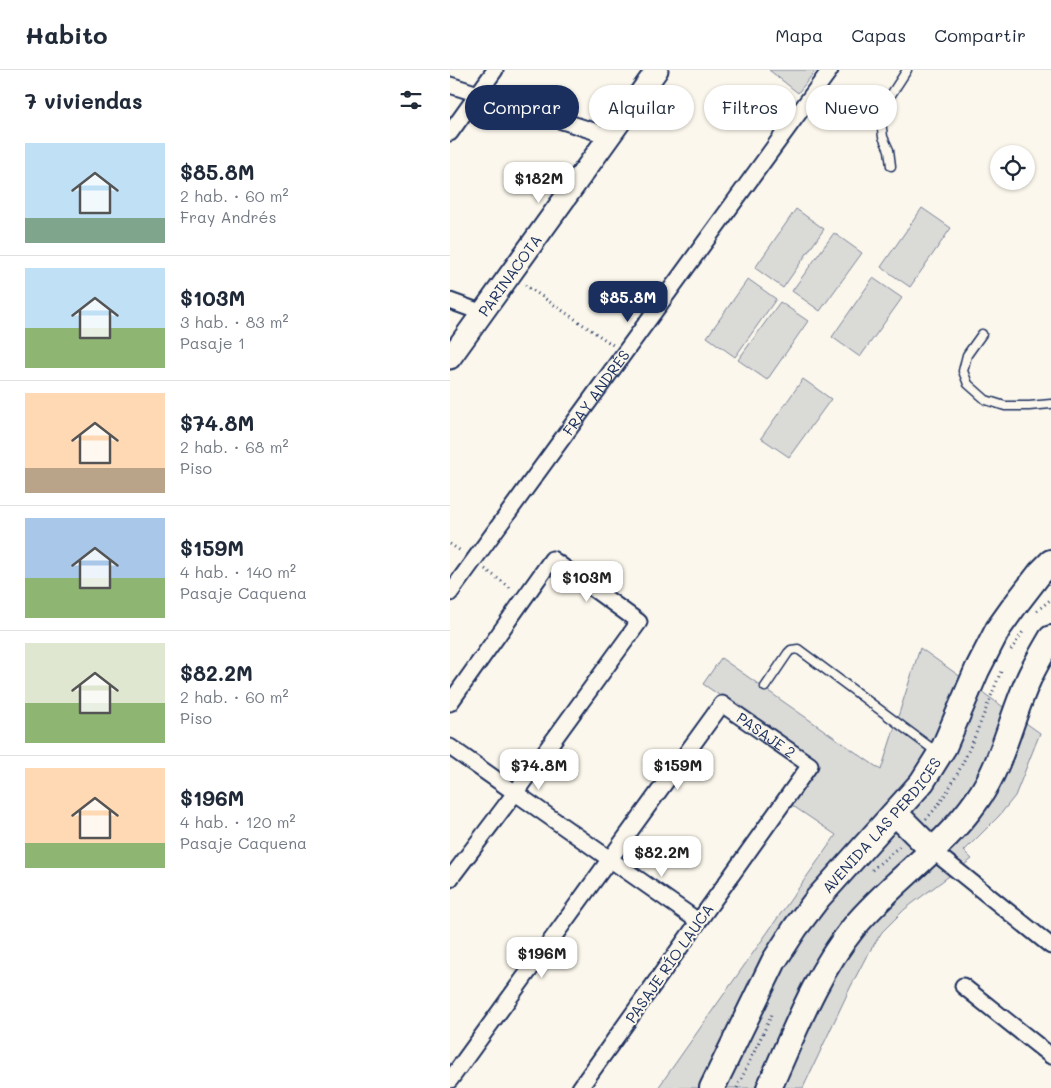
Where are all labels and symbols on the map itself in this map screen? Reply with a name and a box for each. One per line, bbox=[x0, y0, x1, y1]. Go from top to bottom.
pin: $182M bbox=[504, 162, 574, 204]
street label: PARINACOTA bbox=[473, 230, 546, 320]
pin: $85.8M bbox=[587, 280, 669, 323]
street label: FRAY ANDRÉS bbox=[558, 345, 634, 439]
pin: $103M bbox=[552, 560, 622, 603]
street label: PASAJE 2 bbox=[733, 707, 800, 762]
pin: $74.8M bbox=[498, 748, 580, 791]
pin: $159M bbox=[643, 748, 713, 791]
street label: AVENIDA LAS PERDICES bbox=[817, 753, 945, 897]
pin: $82.2M bbox=[621, 836, 703, 878]
street label: PASAJE RÍO LAUCA bbox=[620, 900, 718, 1026]
pin: $196M bbox=[507, 936, 577, 979]

